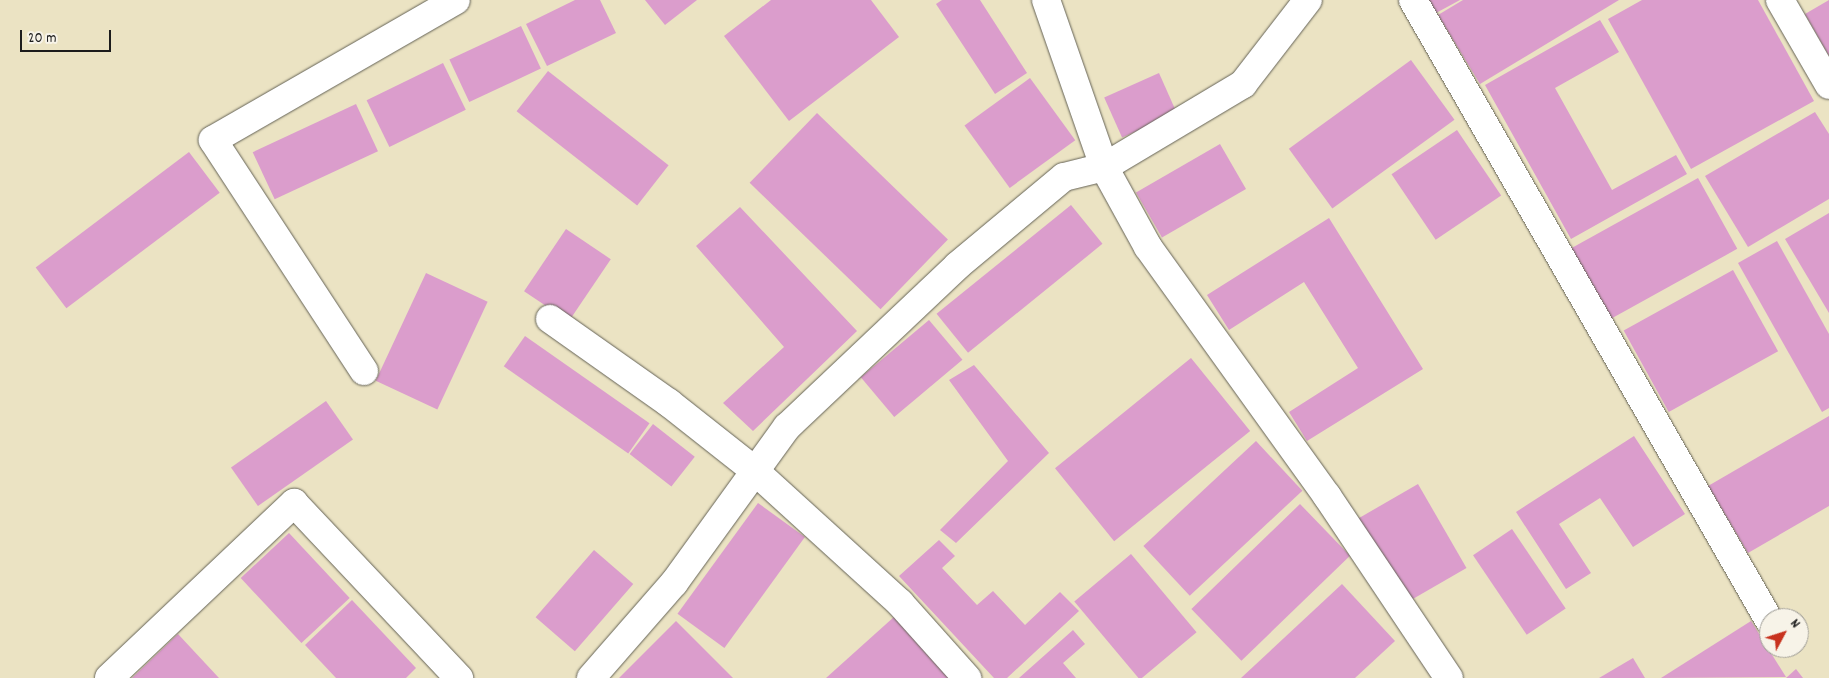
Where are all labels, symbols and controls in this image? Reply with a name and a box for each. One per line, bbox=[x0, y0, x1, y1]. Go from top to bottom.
scale bar bbox=[22, 20, 114, 52]
text: 20 m bbox=[28, 28, 56, 50]
north arrow bbox=[1759, 608, 1809, 658]
text: N bbox=[1785, 615, 1805, 633]

